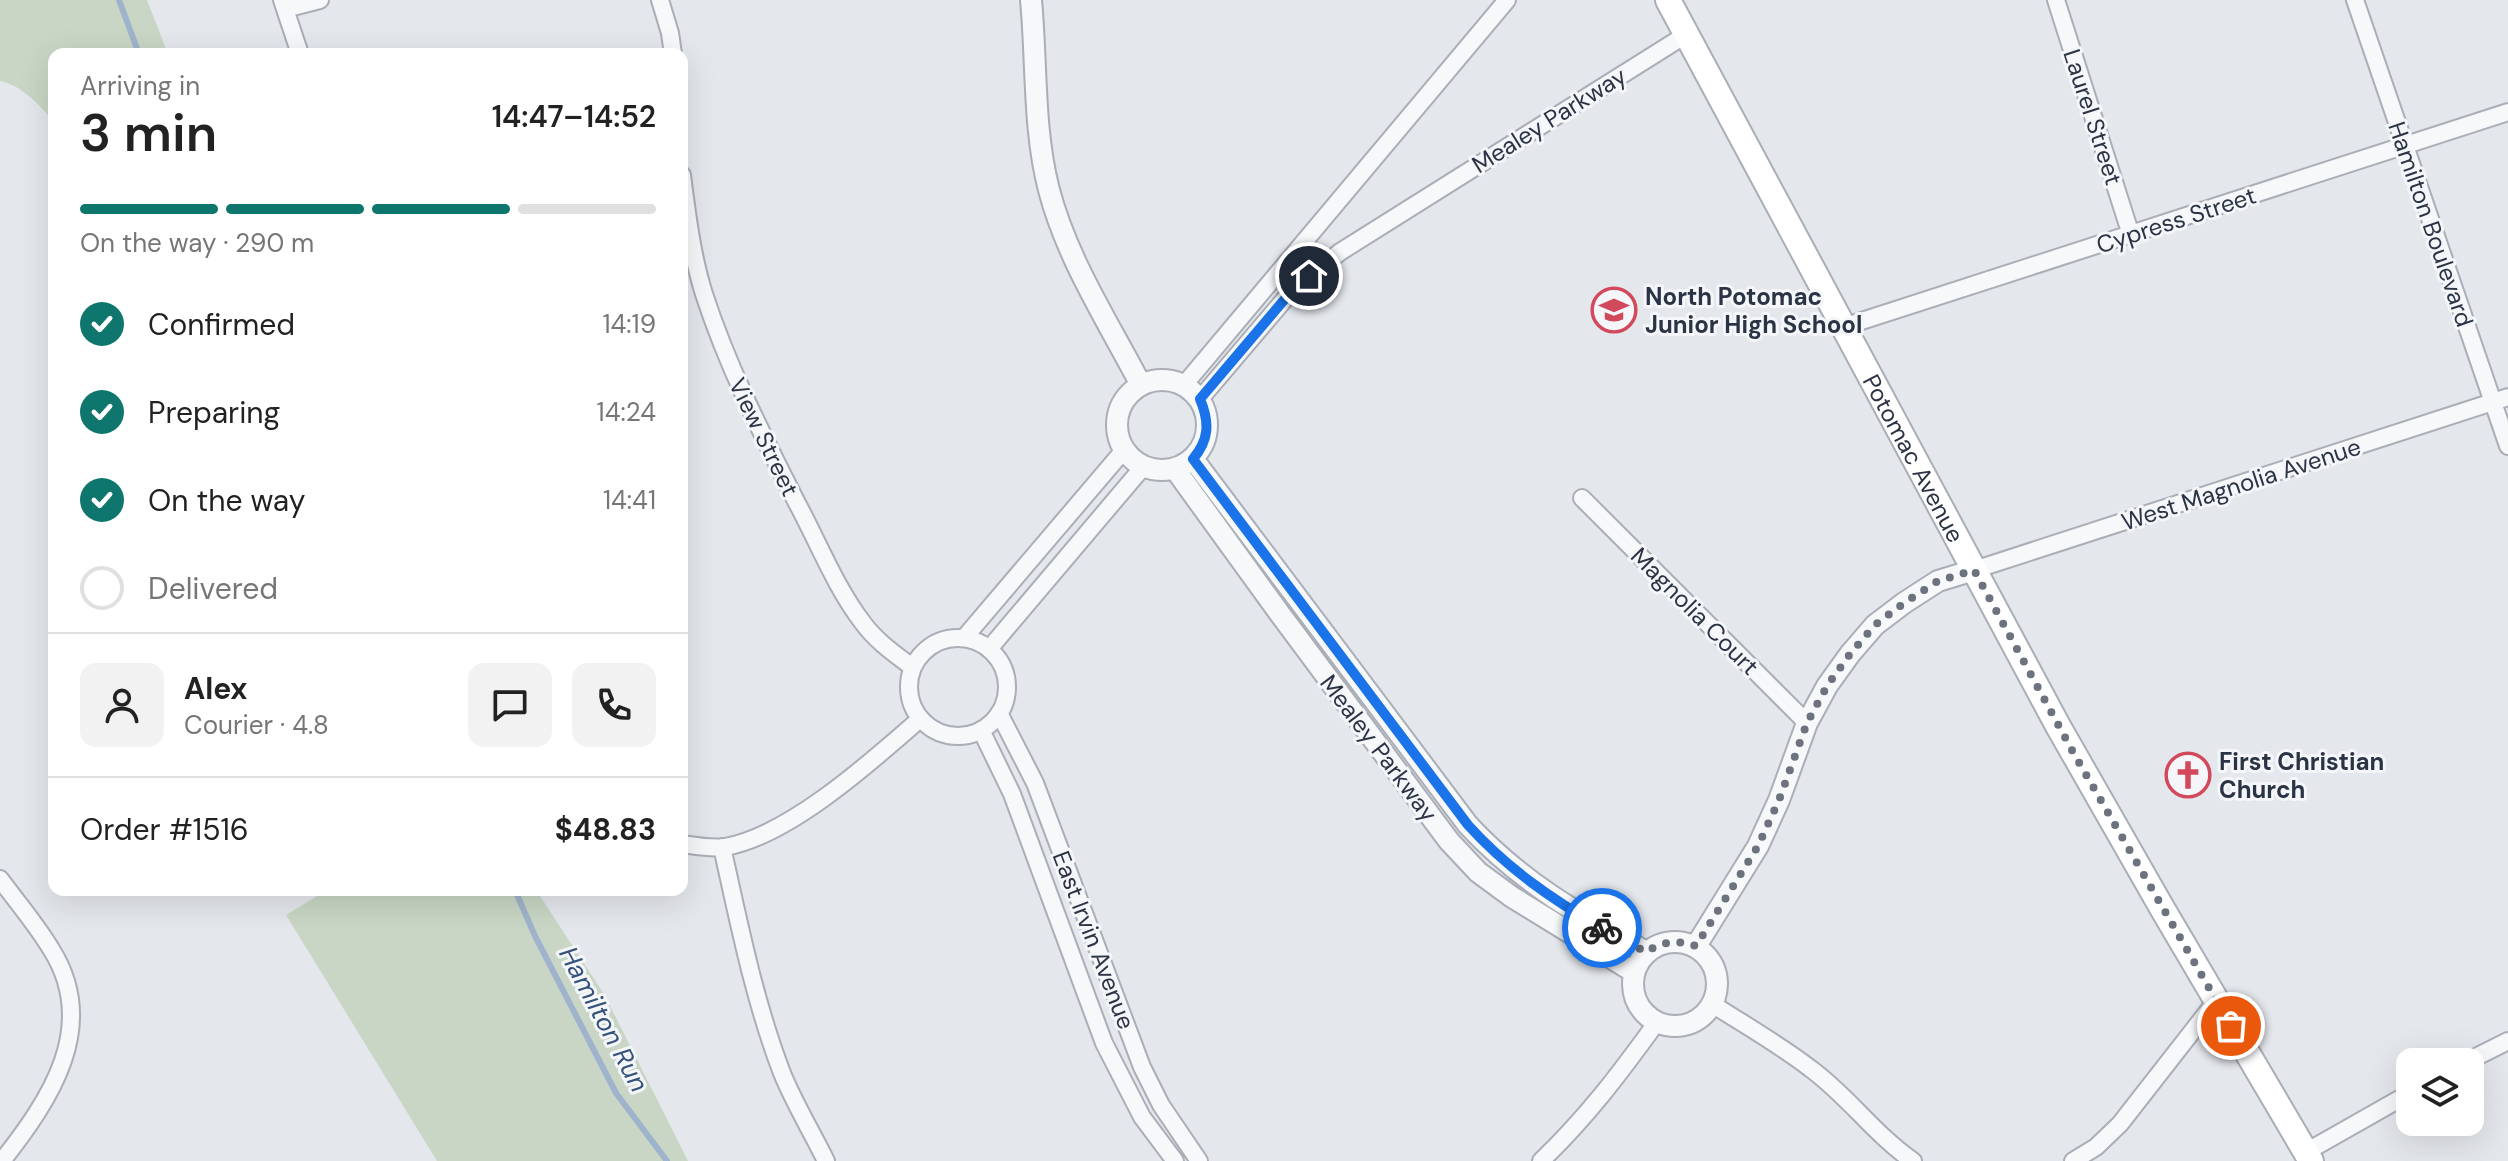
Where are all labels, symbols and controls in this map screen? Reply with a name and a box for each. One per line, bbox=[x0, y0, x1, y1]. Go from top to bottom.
street label: Laurel Street bbox=[2056, 45, 2130, 189]
street label: Mealey Parkway bbox=[1466, 60, 1632, 180]
text: Arriving in bbox=[80, 69, 200, 103]
text: 14:47–14:52 bbox=[492, 97, 656, 136]
text: 3 min bbox=[80, 99, 217, 167]
street label: Hamilton Boulevard bbox=[2381, 117, 2481, 331]
street label: Cypress Street bbox=[2092, 180, 2260, 260]
text: On the way · 290 m bbox=[80, 226, 314, 260]
pin bbox=[1275, 242, 1343, 310]
icon: home bbox=[1287, 254, 1331, 298]
place label: North Potomac Junior High School bbox=[1645, 281, 1862, 340]
school or university icon: North Potomac Junior High School bbox=[1590, 286, 1638, 334]
icon: check bbox=[80, 302, 124, 346]
text: Confirmed bbox=[148, 305, 295, 344]
text: 14:19 bbox=[602, 307, 656, 341]
street label: Potomac Avenue bbox=[1856, 369, 1972, 548]
street label: View Street bbox=[722, 373, 806, 501]
icon: check bbox=[80, 390, 124, 434]
text: Preparing bbox=[148, 393, 280, 432]
text: 14:24 bbox=[597, 395, 656, 429]
street label: West Magnolia Avenue bbox=[2117, 431, 2365, 537]
icon: check bbox=[80, 478, 124, 522]
text: On the way bbox=[148, 481, 305, 520]
text: 14:41 bbox=[603, 483, 656, 517]
street label: Magnolia Court bbox=[1624, 540, 1766, 682]
text: Delivered bbox=[148, 569, 278, 608]
button: person bbox=[80, 663, 164, 747]
button: chat bbox=[468, 663, 552, 747]
button: phone bbox=[572, 663, 656, 747]
street label: Mealey Parkway bbox=[1314, 668, 1444, 828]
text: Alex bbox=[184, 669, 247, 708]
text: Courier · 4.8 bbox=[184, 708, 329, 742]
place label: First Christian Church bbox=[2219, 746, 2384, 805]
church icon: First Christian Church bbox=[2164, 751, 2212, 799]
text: Order #1516 bbox=[80, 810, 249, 849]
text: $48.83 bbox=[555, 810, 656, 849]
street label: East Irvin Avenue bbox=[1046, 846, 1142, 1034]
courier bbox=[1562, 888, 1642, 968]
icon: bike bbox=[1580, 906, 1624, 950]
water label: Hamilton Run bbox=[551, 940, 657, 1098]
pin bbox=[2197, 992, 2265, 1060]
icon: bag bbox=[2209, 1004, 2253, 1048]
map controls bbox=[2396, 1048, 2484, 1136]
button: layers bbox=[2396, 1048, 2484, 1136]

